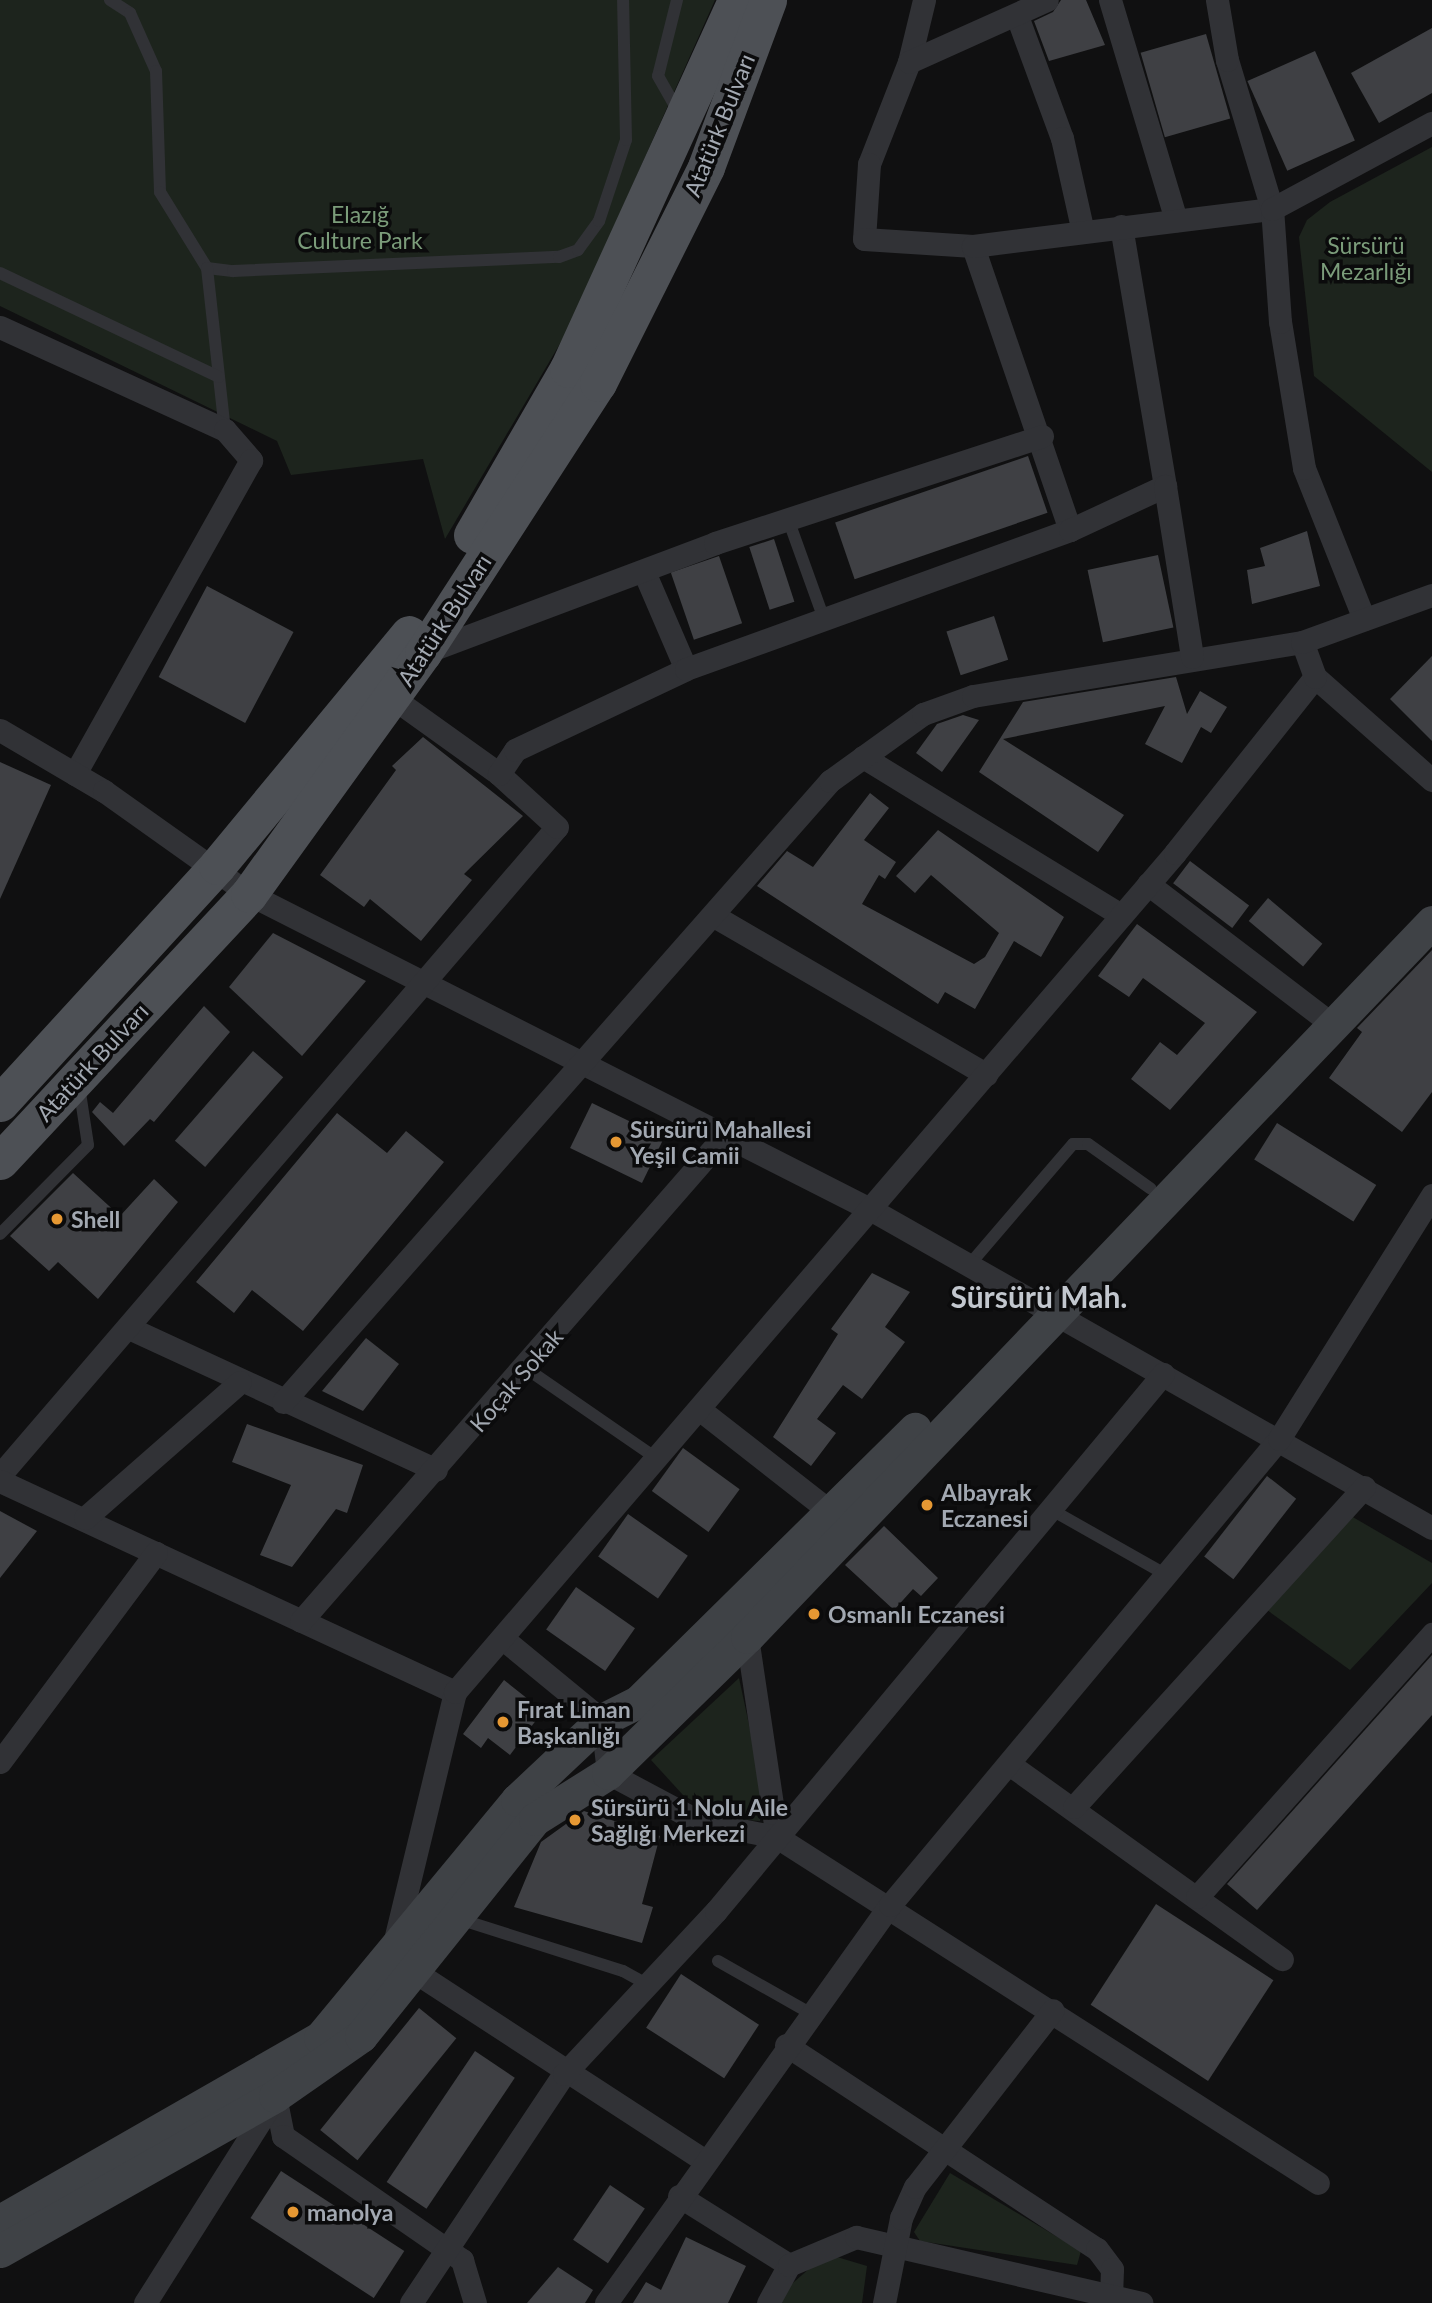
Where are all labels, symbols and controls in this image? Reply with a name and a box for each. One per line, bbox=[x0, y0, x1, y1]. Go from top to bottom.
street label: Atatürk Bulvarı bbox=[678, 50, 760, 200]
park label: Elazığ Culture Park bbox=[297, 200, 423, 254]
park label: Sürsürü Mezarlığı bbox=[1320, 231, 1412, 285]
street label: Atatürk Bulvarı bbox=[391, 549, 497, 691]
street label: Atatürk Bulvarı bbox=[30, 997, 154, 1127]
place label: Sürsürü Mahallesi Yeşil Camii bbox=[630, 1115, 812, 1169]
marker: Sürsürü Mahallesi Yeşil Camii bbox=[608, 1134, 624, 1150]
place label: Shell bbox=[71, 1205, 120, 1233]
marker: Shell bbox=[49, 1211, 65, 1227]
district label: Sürsürü Mah. bbox=[951, 1278, 1127, 1314]
street label: Koçak Sokak bbox=[464, 1323, 568, 1437]
place label: Albayrak Eczanesi bbox=[941, 1478, 1032, 1532]
marker: Albayrak Eczanesi bbox=[919, 1497, 935, 1513]
place label: Osmanlı Eczanesi bbox=[828, 1600, 1005, 1628]
marker: Osmanlı Eczanesi bbox=[806, 1606, 822, 1622]
place label: Fırat Liman Başkanlığı bbox=[517, 1695, 631, 1749]
marker: Fırat Liman Başkanlığı bbox=[495, 1714, 511, 1730]
place label: Sürsürü 1 Nolu Aile Sağlığı Merkezi bbox=[591, 1793, 789, 1847]
marker: Sürsürü 1 Nolu Aile Sağlığı Merkezi bbox=[565, 1810, 585, 1830]
place label: manolya bbox=[307, 2198, 393, 2226]
marker: manolya bbox=[285, 2204, 301, 2220]

